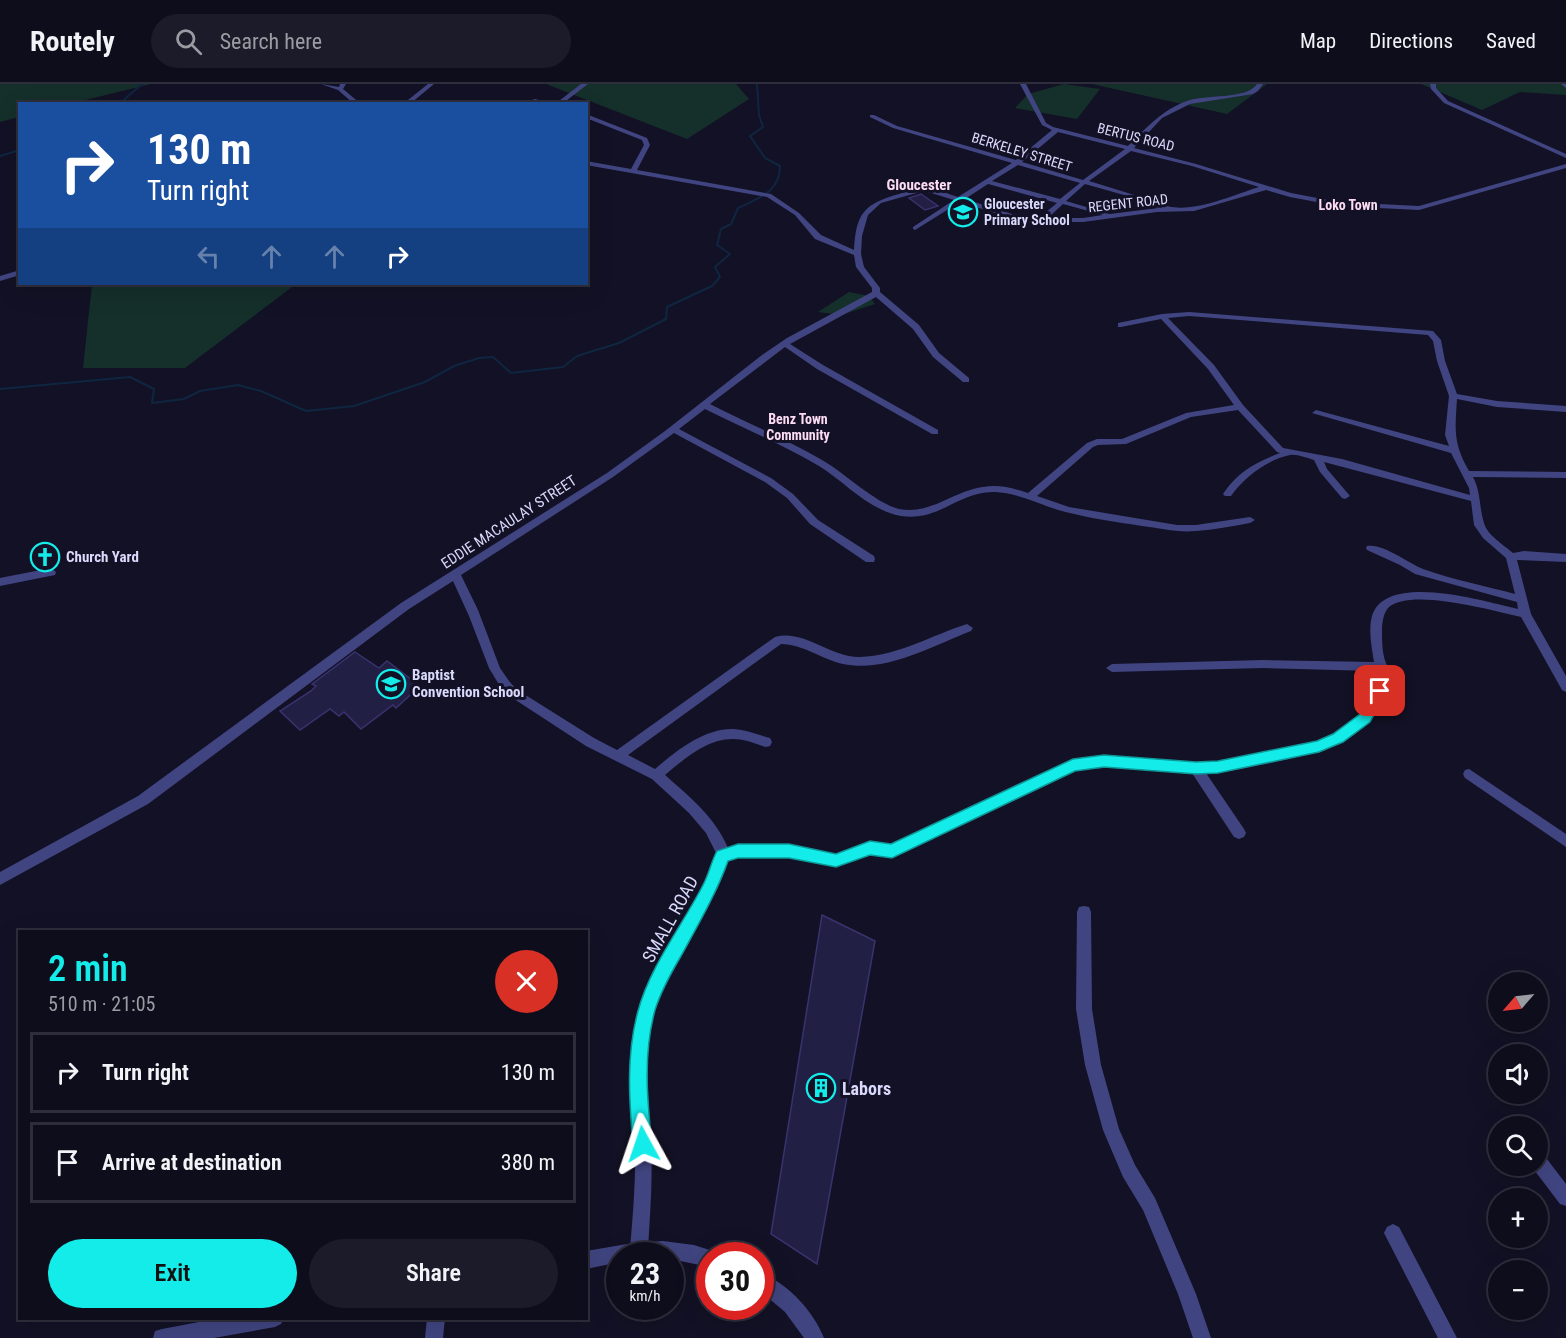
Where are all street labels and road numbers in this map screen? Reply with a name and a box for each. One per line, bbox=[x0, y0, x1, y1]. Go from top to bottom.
street label: BERTUS ROAD bbox=[1096, 120, 1176, 154]
street label: BERKELEY STREET bbox=[970, 129, 1074, 175]
street label: REGENT ROAD bbox=[1087, 191, 1169, 215]
street label: EDDIE MACAULAY STREET bbox=[438, 471, 580, 572]
street label: SMALL ROAD bbox=[638, 872, 702, 966]

